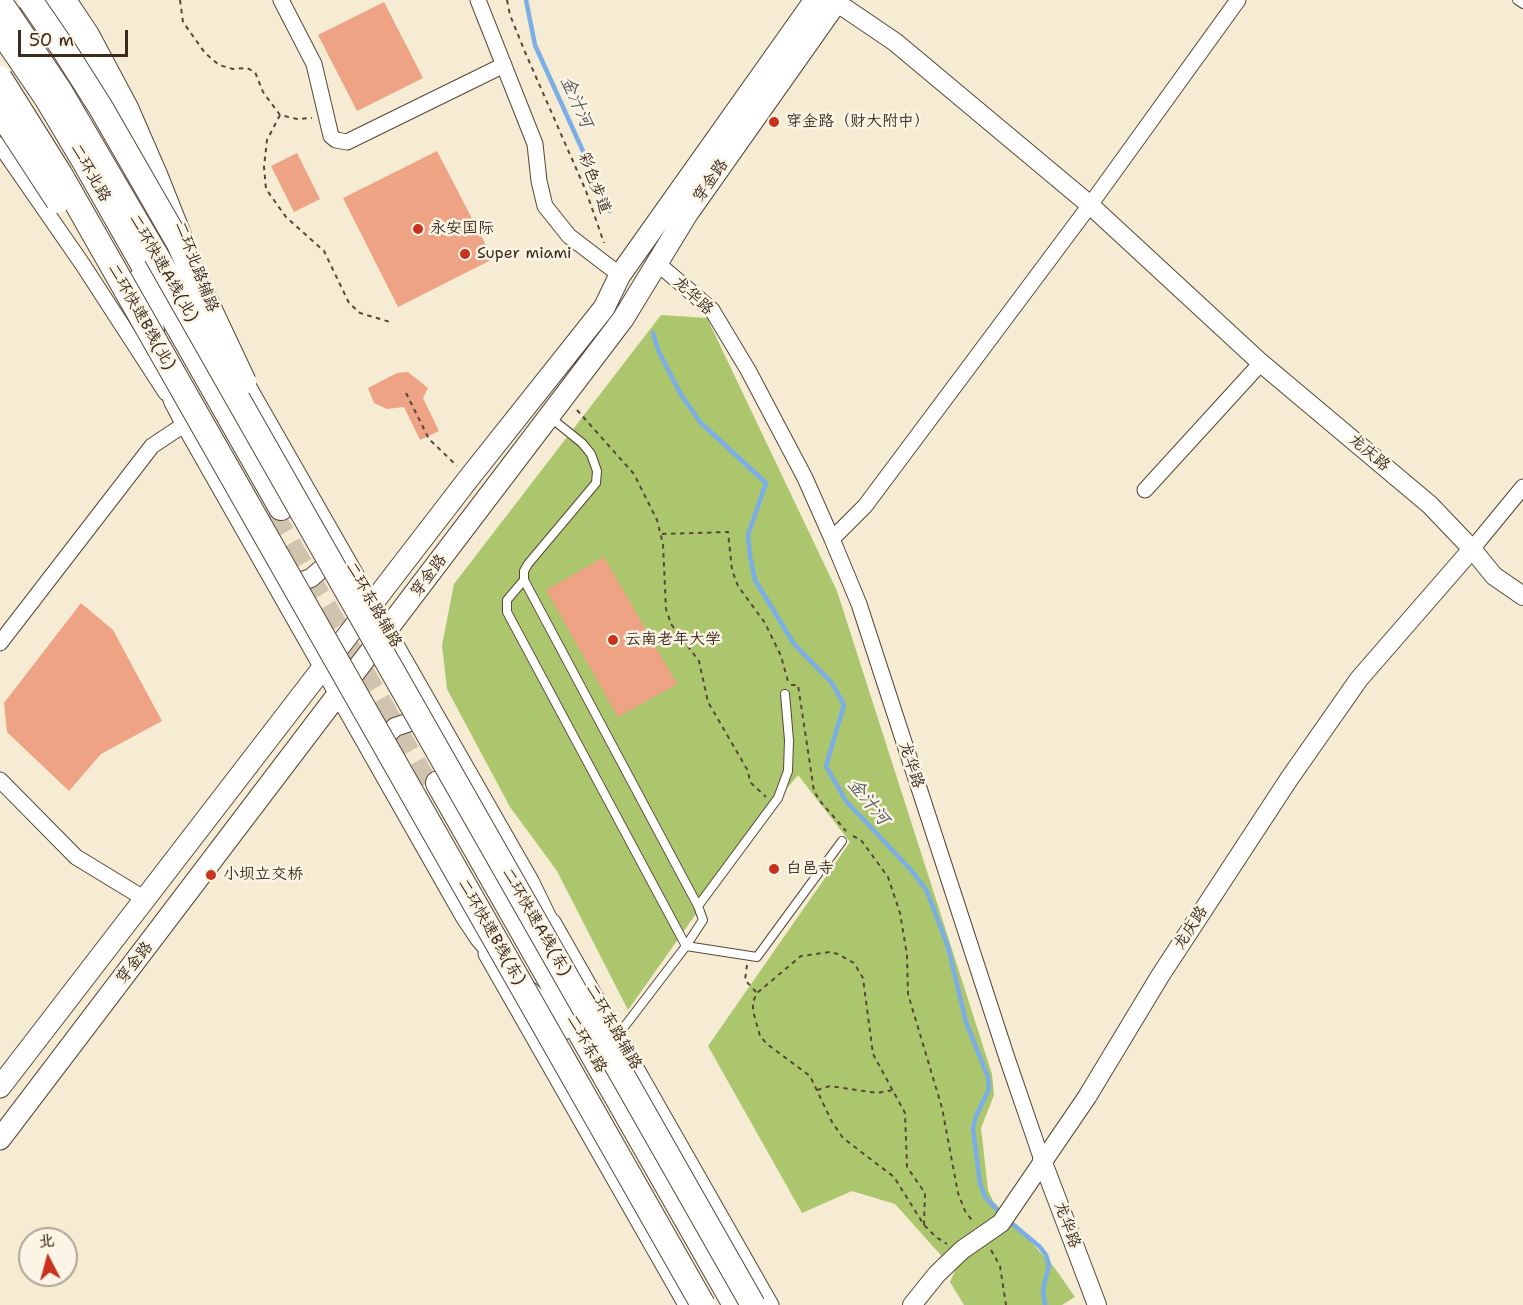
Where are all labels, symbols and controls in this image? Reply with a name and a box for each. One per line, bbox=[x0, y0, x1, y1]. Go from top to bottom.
scale bar bbox=[21, 18, 130, 56]
text: 50 m bbox=[29, 28, 74, 52]
water label: 金汁河 bbox=[555, 73, 597, 131]
place label: 穿金路（财大附中） bbox=[786, 112, 930, 132]
marker: 穿金路（财大附中） bbox=[767, 115, 781, 129]
street label: 二环北路 bbox=[66, 140, 114, 206]
street label: 彩色步道 bbox=[574, 150, 614, 216]
street label: 穿金路 bbox=[689, 156, 733, 206]
street label: 二环快速A线(北) bbox=[124, 211, 202, 325]
street label: 二环北路辅路 bbox=[170, 219, 222, 315]
place label: 永安国际 bbox=[430, 219, 494, 239]
marker: 永安国际 bbox=[411, 222, 425, 236]
place label: Super miami bbox=[477, 244, 572, 264]
marker: Super miami bbox=[458, 247, 472, 261]
street label: 二环快速B线(北) bbox=[103, 261, 179, 373]
street label: 龙华路 bbox=[669, 273, 717, 319]
street label: 龙庆路 bbox=[1344, 430, 1394, 476]
street label: 穿金路 bbox=[407, 551, 451, 601]
street label: 二环东路辅路 bbox=[341, 559, 405, 651]
place label: 云南老年大学 bbox=[625, 630, 721, 650]
marker: 云南老年大学 bbox=[606, 633, 620, 647]
street label: 龙华路 bbox=[894, 739, 928, 791]
water label: 金汁河 bbox=[843, 774, 893, 830]
place label: 白邑寺 bbox=[786, 859, 834, 879]
marker: 白邑寺 bbox=[767, 862, 781, 876]
place label: 小坝立交桥 bbox=[223, 865, 303, 885]
street label: 二环快速A线(东) bbox=[497, 865, 575, 979]
marker: 小坝立交桥 bbox=[204, 868, 218, 882]
street label: 二环快速B线(东) bbox=[453, 876, 529, 988]
street label: 龙庆路 bbox=[1170, 903, 1212, 953]
street label: 穿金路 bbox=[113, 938, 157, 988]
street label: 二环东路辅路 bbox=[581, 981, 645, 1073]
street label: 二环东路 bbox=[562, 1011, 610, 1077]
street label: 龙华路 bbox=[1050, 1199, 1084, 1251]
north arrow bbox=[18, 1227, 78, 1287]
text: 北 bbox=[37, 1229, 55, 1252]

